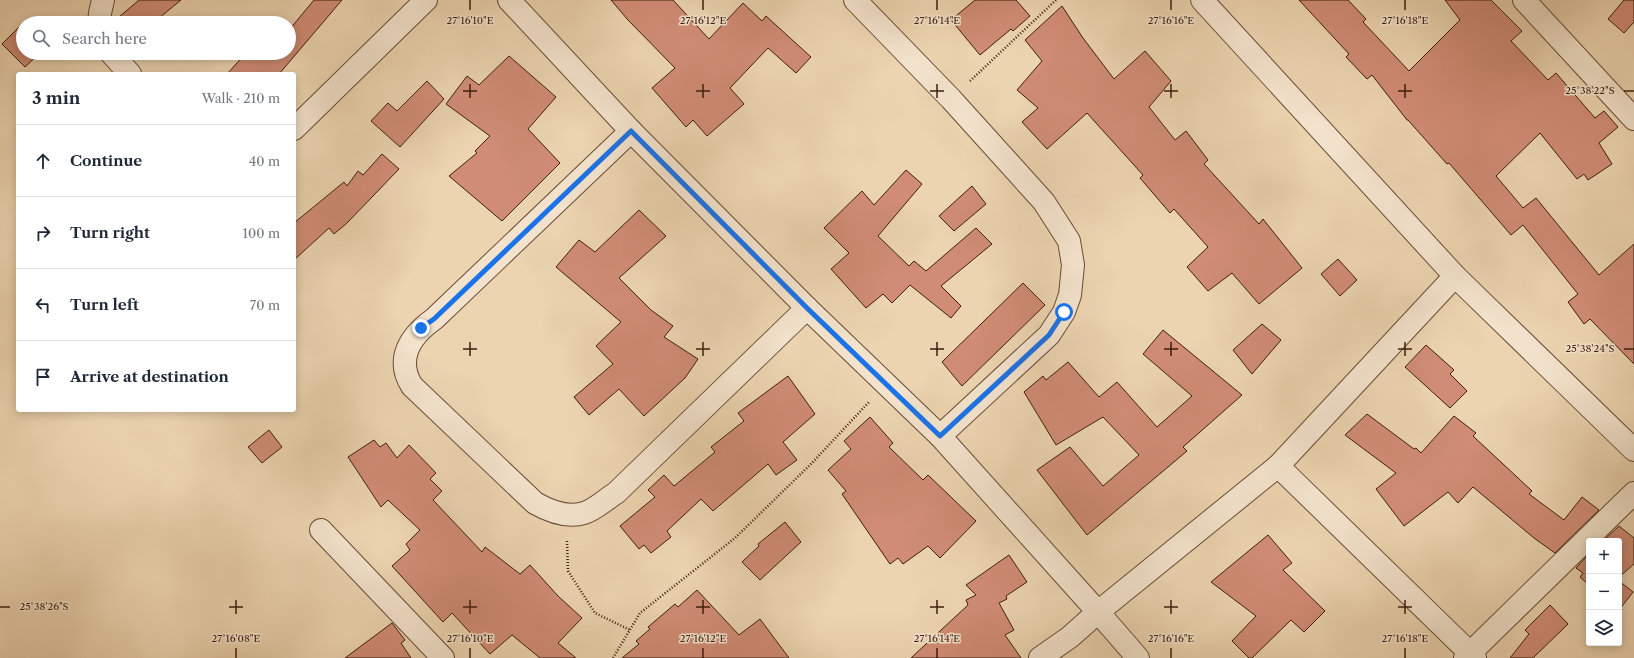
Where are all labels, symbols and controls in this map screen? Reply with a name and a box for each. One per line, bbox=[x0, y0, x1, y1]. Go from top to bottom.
text: 27°16'10"E bbox=[446, 14, 494, 27]
text: 27°16'12"E bbox=[680, 14, 726, 27]
text: 27°16'14"E bbox=[914, 14, 960, 27]
text: 27°16'16"E bbox=[1148, 14, 1194, 27]
text: 27°16'18"E bbox=[1382, 14, 1428, 27]
search box bbox=[16, 16, 296, 60]
icon: search bbox=[30, 27, 52, 49]
text: Search here bbox=[62, 29, 147, 48]
text: 25°38'22"S bbox=[1565, 84, 1615, 97]
text: 3 min bbox=[32, 88, 81, 108]
text: Walk · 210 m bbox=[202, 90, 280, 106]
icon: ahead bbox=[32, 150, 54, 172]
text: Continue bbox=[70, 151, 142, 170]
text: 40 m bbox=[249, 153, 280, 169]
icon: right bbox=[32, 222, 54, 244]
text: Turn right bbox=[70, 223, 150, 242]
text: 100 m bbox=[242, 225, 280, 241]
icon: left bbox=[32, 294, 54, 316]
text: Turn left bbox=[70, 295, 139, 314]
text: 70 m bbox=[250, 297, 280, 313]
route start bbox=[1055, 303, 1073, 321]
route end bbox=[412, 319, 430, 337]
text: 25°38'24"S bbox=[1565, 342, 1615, 355]
icon: arrive bbox=[32, 366, 54, 388]
text: Arrive at destination bbox=[70, 367, 229, 386]
map controls bbox=[1586, 538, 1622, 646]
button: + bbox=[1586, 538, 1622, 574]
button: − bbox=[1586, 574, 1622, 610]
text: 25°38'26"S bbox=[19, 600, 69, 613]
button: layers bbox=[1586, 610, 1622, 646]
text: 27°16'08"E bbox=[212, 632, 261, 645]
text: 27°16'10"E bbox=[446, 632, 494, 645]
text: 27°16'12"E bbox=[680, 632, 726, 645]
text: 27°16'14"E bbox=[914, 632, 960, 645]
text: 27°16'16"E bbox=[1148, 632, 1194, 645]
text: 27°16'18"E bbox=[1382, 632, 1428, 645]

